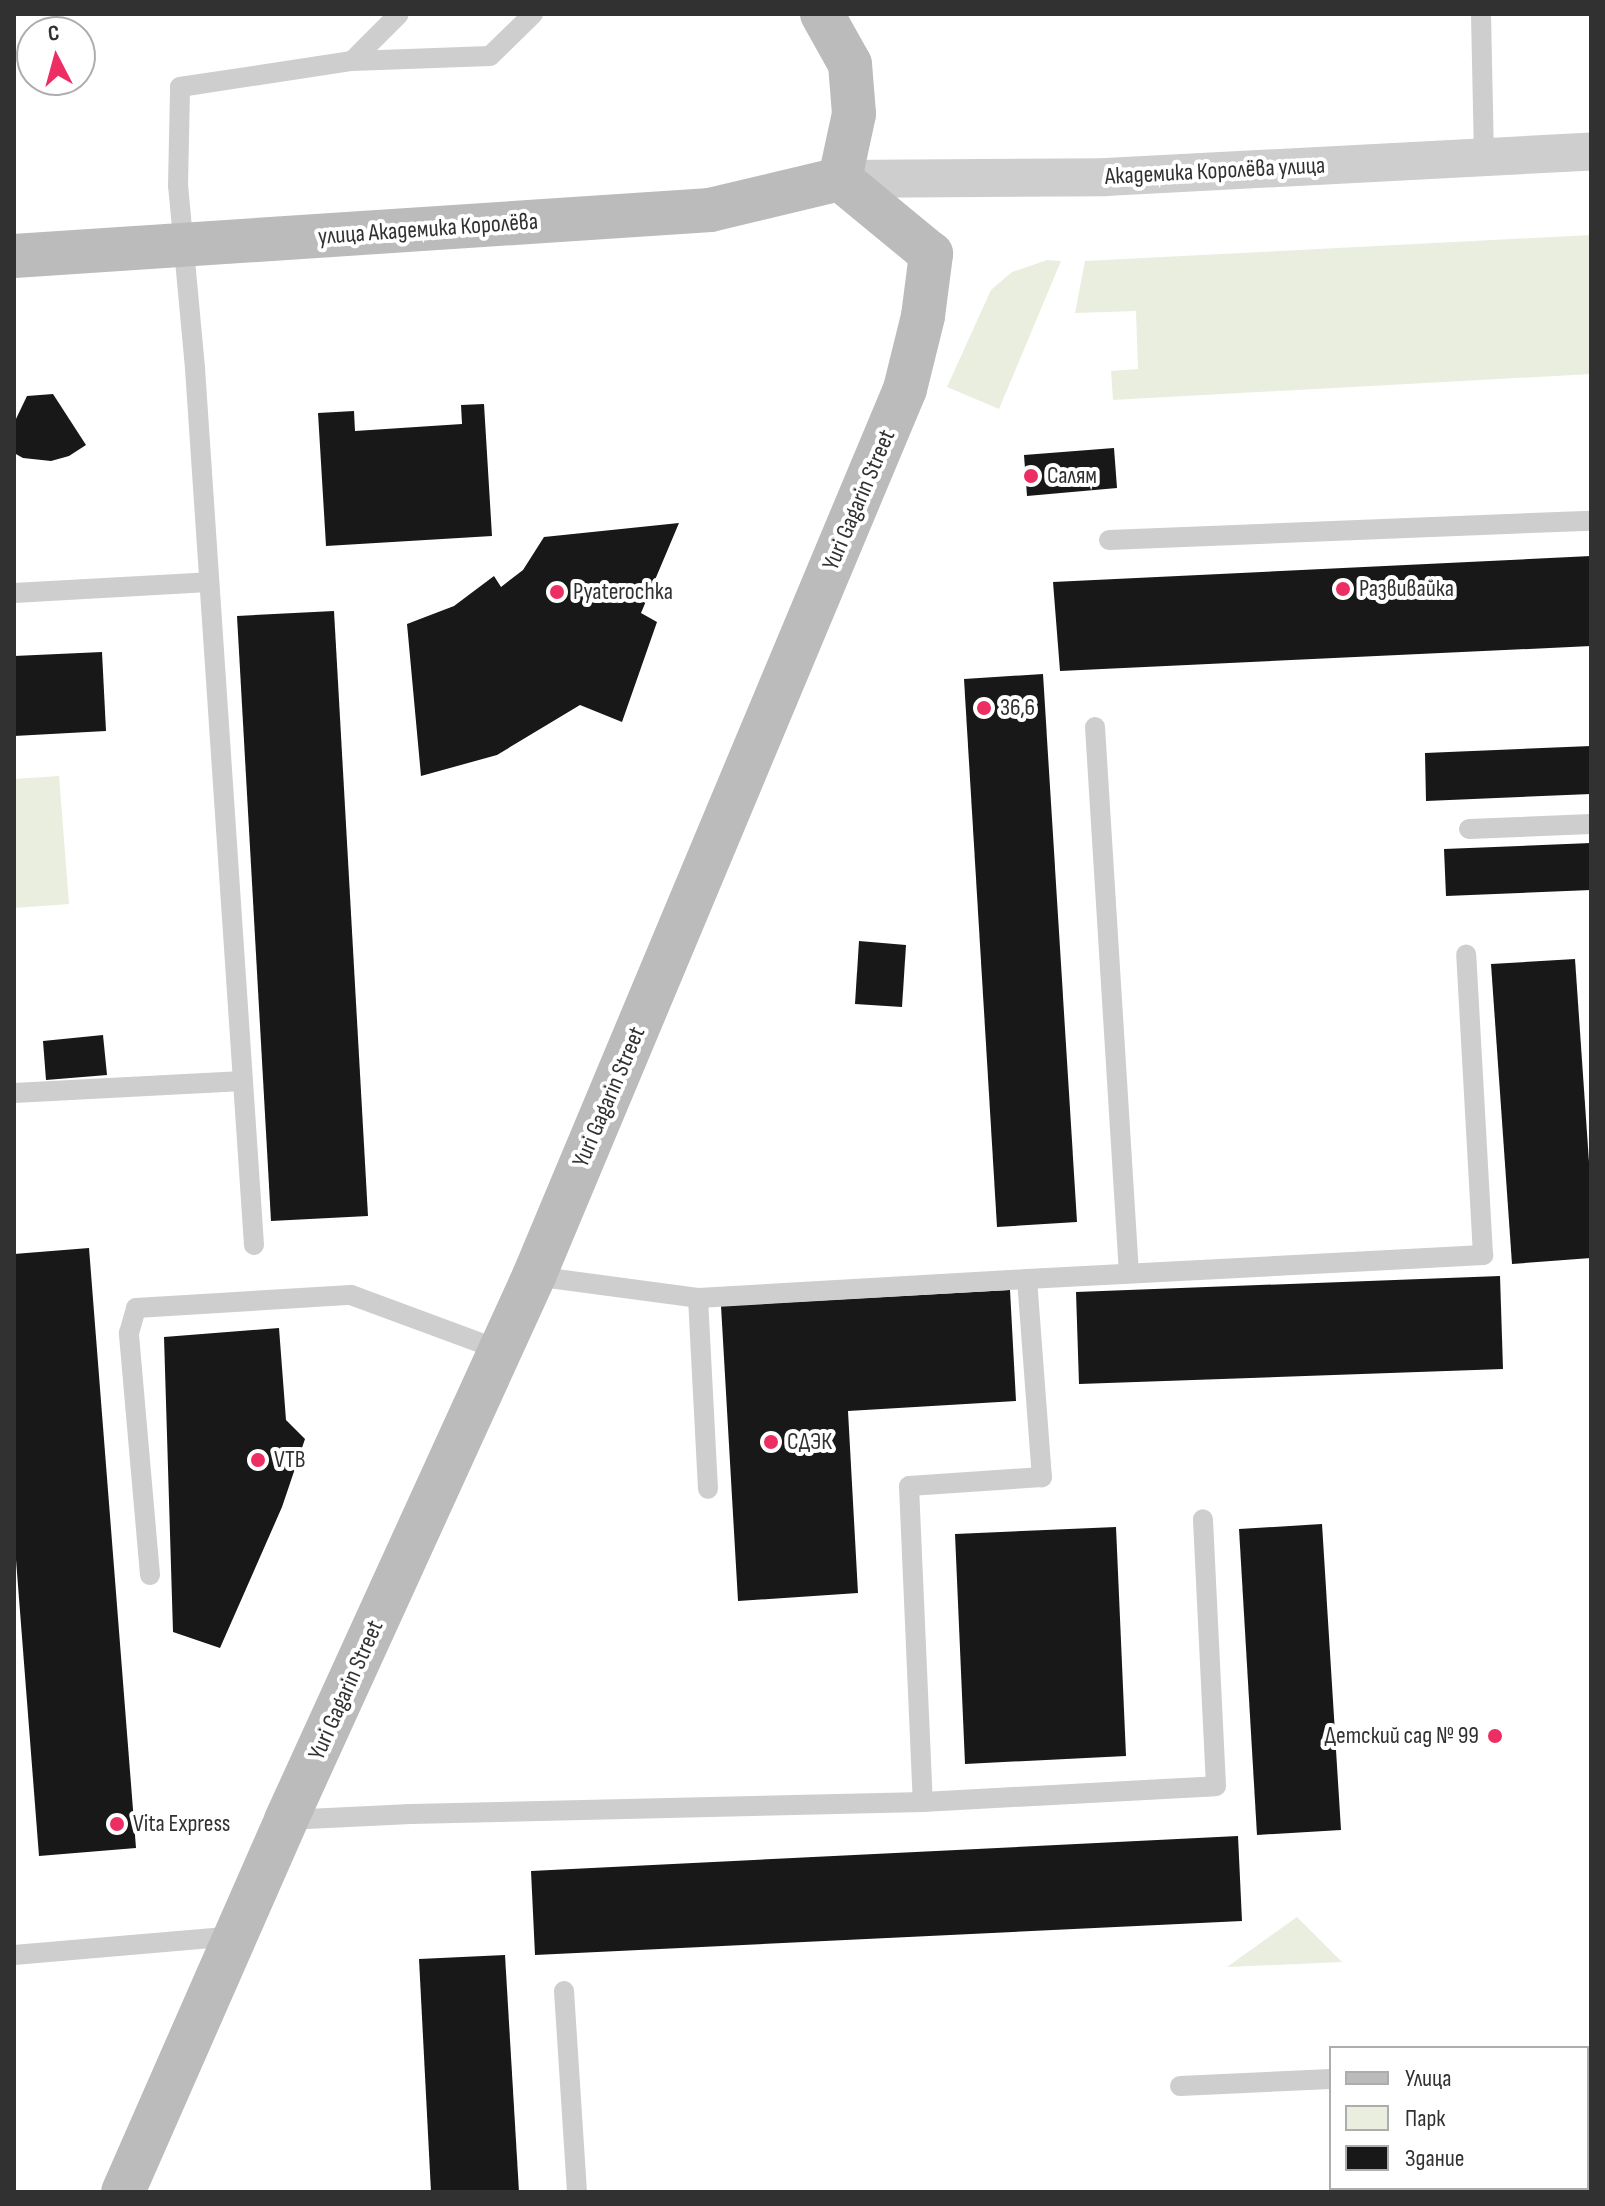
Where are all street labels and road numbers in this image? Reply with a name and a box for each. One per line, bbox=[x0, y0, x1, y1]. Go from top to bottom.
street label: Академика Королёва улица bbox=[1104, 151, 1326, 191]
street label: улица Академика Королёва bbox=[317, 207, 539, 251]
street label: Yuri Gagarin Street bbox=[816, 425, 902, 575]
street label: Yuri Gagarin Street bbox=[566, 1022, 652, 1172]
street label: Yuri Gagarin Street bbox=[302, 1616, 390, 1764]

